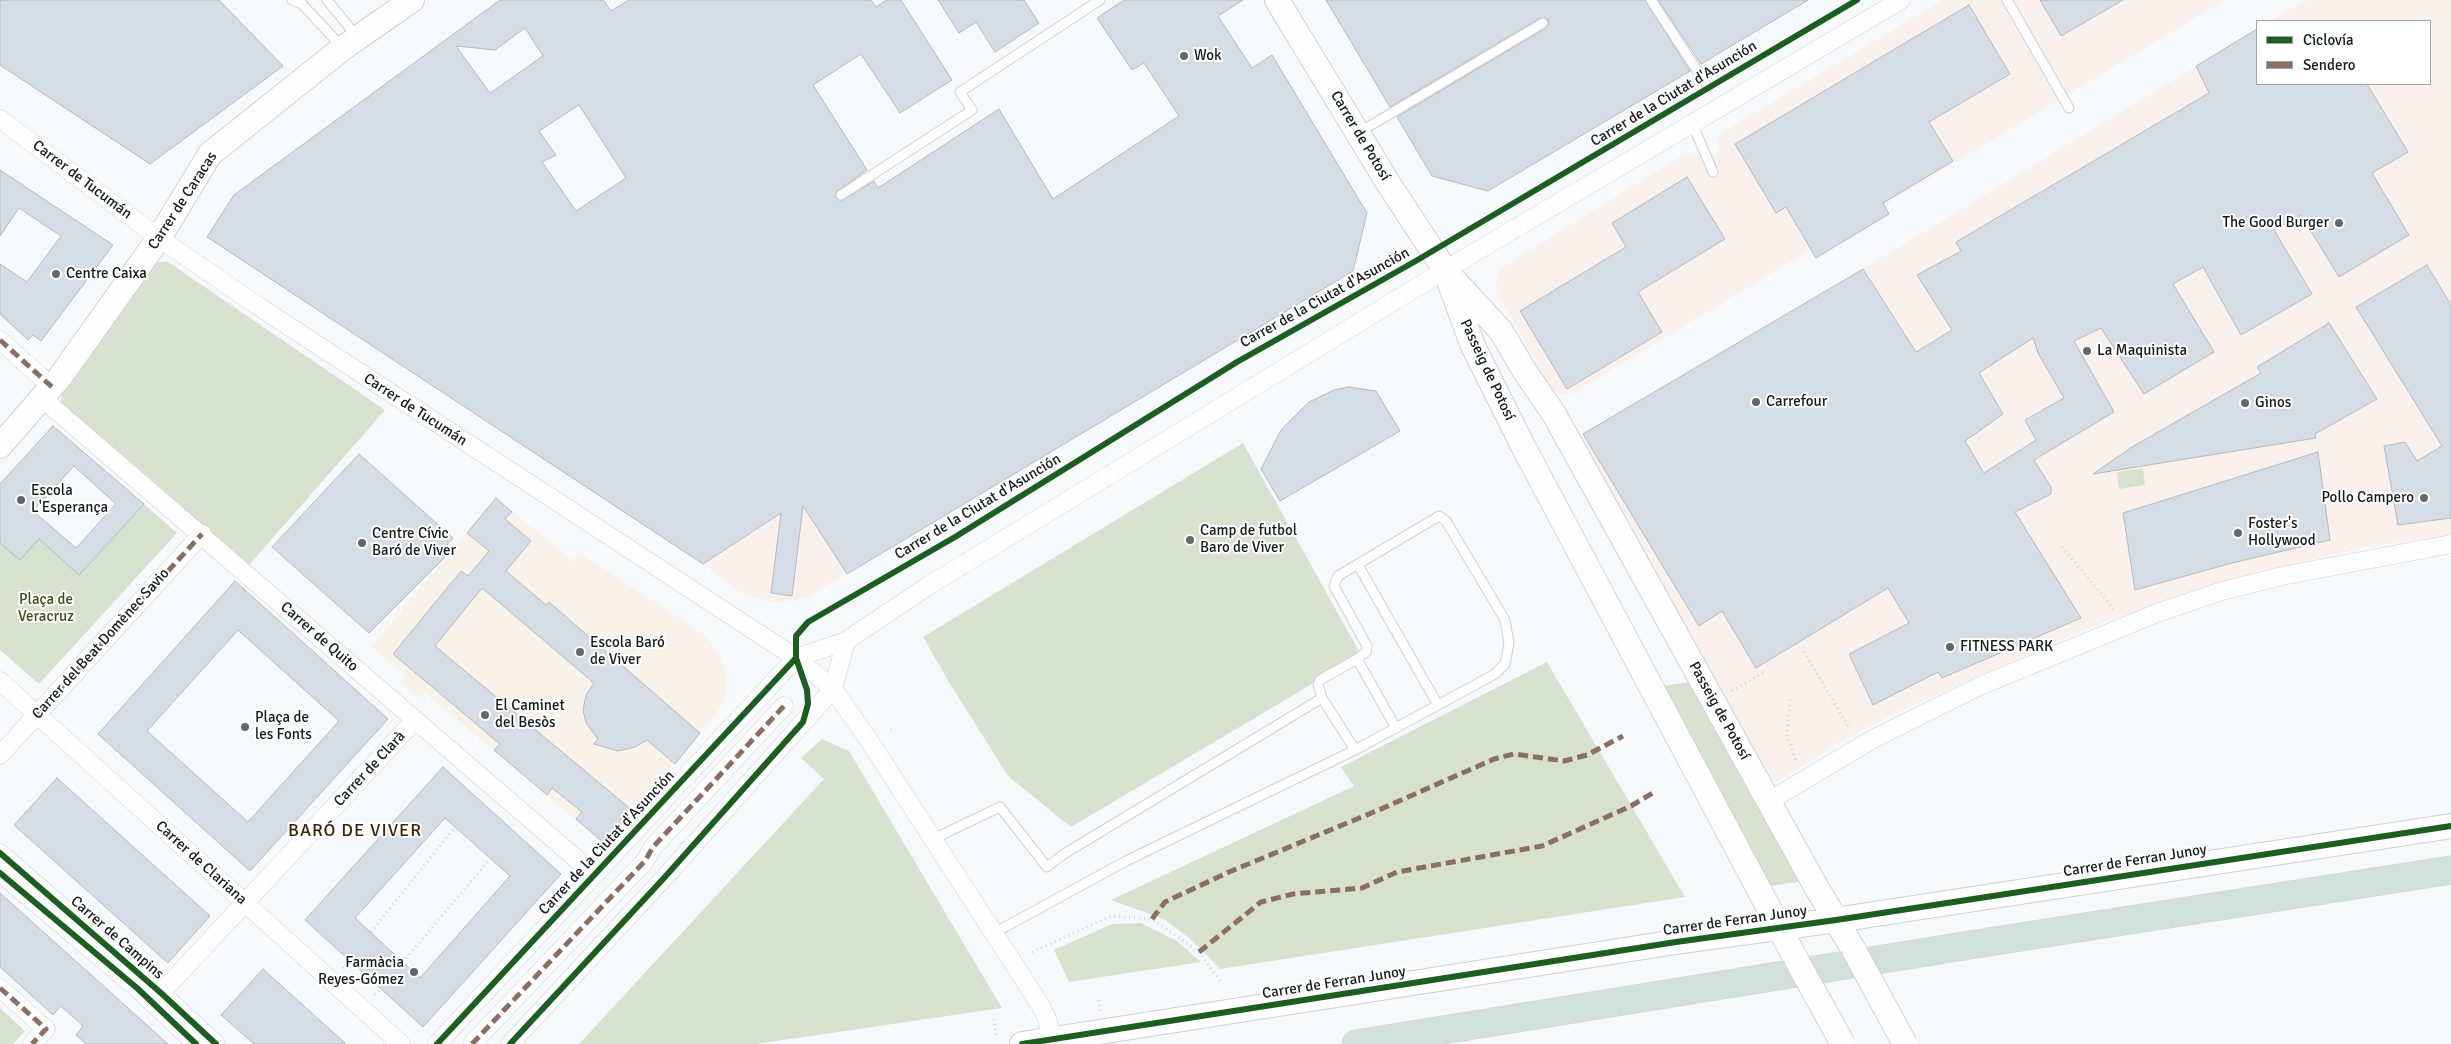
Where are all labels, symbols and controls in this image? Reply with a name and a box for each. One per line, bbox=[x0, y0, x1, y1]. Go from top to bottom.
legend bbox=[2256, 20, 2431, 85]
text: Ciclovía bbox=[2303, 31, 2354, 49]
street label: Carrer de la Ciutat d'Asunción bbox=[1588, 37, 1760, 151]
place label: Wok bbox=[1194, 47, 1221, 65]
marker: Wok bbox=[1178, 50, 1190, 62]
text: Sendero bbox=[2303, 56, 2356, 74]
street label: Carrer de Potosí bbox=[1326, 88, 1394, 184]
street label: Carrer de Tucumán bbox=[29, 137, 135, 223]
street label: Carrer de Caracas bbox=[145, 149, 221, 253]
place label: The Good Burger bbox=[2223, 214, 2329, 232]
marker: The Good Burger bbox=[2333, 217, 2345, 229]
street label: Carrer de la Ciutat d'Asunción bbox=[1237, 244, 1413, 352]
place label: Centre Caixa bbox=[66, 265, 147, 283]
marker: Centre Caixa bbox=[50, 268, 62, 280]
street label: Passeig de Potosí bbox=[1456, 316, 1518, 424]
place label: La Maquinista bbox=[2097, 342, 2187, 360]
marker: La Maquinista bbox=[2081, 345, 2093, 357]
street label: Carrer de Tucumán bbox=[360, 370, 470, 450]
place label: Carrefour bbox=[1766, 393, 1827, 411]
place label: Ginos bbox=[2255, 394, 2291, 412]
marker: Carrefour bbox=[1750, 396, 1762, 408]
marker: Ginos bbox=[2239, 397, 2251, 409]
street label: Carrer de la Ciutat d'Asunción bbox=[892, 450, 1064, 564]
place label: Escola L'Esperança bbox=[31, 482, 108, 517]
place label: Pollo Campero bbox=[2322, 489, 2414, 507]
marker: Pollo Campero bbox=[2418, 492, 2430, 504]
marker: Escola L'Esperança bbox=[15, 494, 27, 506]
place label: Foster's Hollywood bbox=[2248, 515, 2316, 550]
place label: Camp de futbol Baro de Viver bbox=[1200, 522, 1297, 557]
place label: Centre Cívic Baró de Viver bbox=[372, 525, 456, 560]
marker: Foster's Hollywood bbox=[2232, 527, 2244, 539]
marker: Camp de futbol Baro de Viver bbox=[1184, 534, 1196, 546]
marker: Centre Cívic Baró de Viver bbox=[356, 537, 368, 549]
street label: Carrer del Beat Domènec Savio bbox=[29, 565, 173, 723]
park label: Plaça de Veracruz bbox=[18, 591, 74, 626]
street label: Carrer de Quito bbox=[276, 598, 362, 676]
place label: Escola Baró de Viver bbox=[590, 634, 665, 669]
place label: FITNESS PARK bbox=[1960, 638, 2053, 656]
marker: FITNESS PARK bbox=[1944, 641, 1956, 653]
marker: Escola Baró de Viver bbox=[574, 646, 586, 658]
street label: Passeig de Potosí bbox=[1685, 659, 1753, 763]
place label: El Caminet del Besòs bbox=[495, 697, 565, 732]
place label: Plaça de les Fonts bbox=[255, 709, 312, 744]
marker: El Caminet del Besòs bbox=[479, 709, 491, 721]
marker: Plaça de les Fonts bbox=[239, 721, 251, 733]
street label: Carrer de Clarà bbox=[331, 728, 409, 810]
street label: Carrer de la Ciutat d'Asunción bbox=[535, 767, 679, 919]
street label: Carrer de Clariana bbox=[152, 817, 250, 909]
district label: BARÓ DE VIVER bbox=[286, 820, 424, 842]
street label: Carrer de Ferran Junoy bbox=[2062, 841, 2208, 881]
street label: Carrer de Campins bbox=[67, 893, 167, 983]
street label: Carrer de Ferran Junoy bbox=[1662, 902, 1808, 940]
place label: Farmàcia Reyes-Gómez bbox=[318, 954, 404, 989]
street label: Carrer de Ferran Junoy bbox=[1261, 963, 1407, 1003]
marker: Farmàcia Reyes-Gómez bbox=[408, 966, 420, 978]

